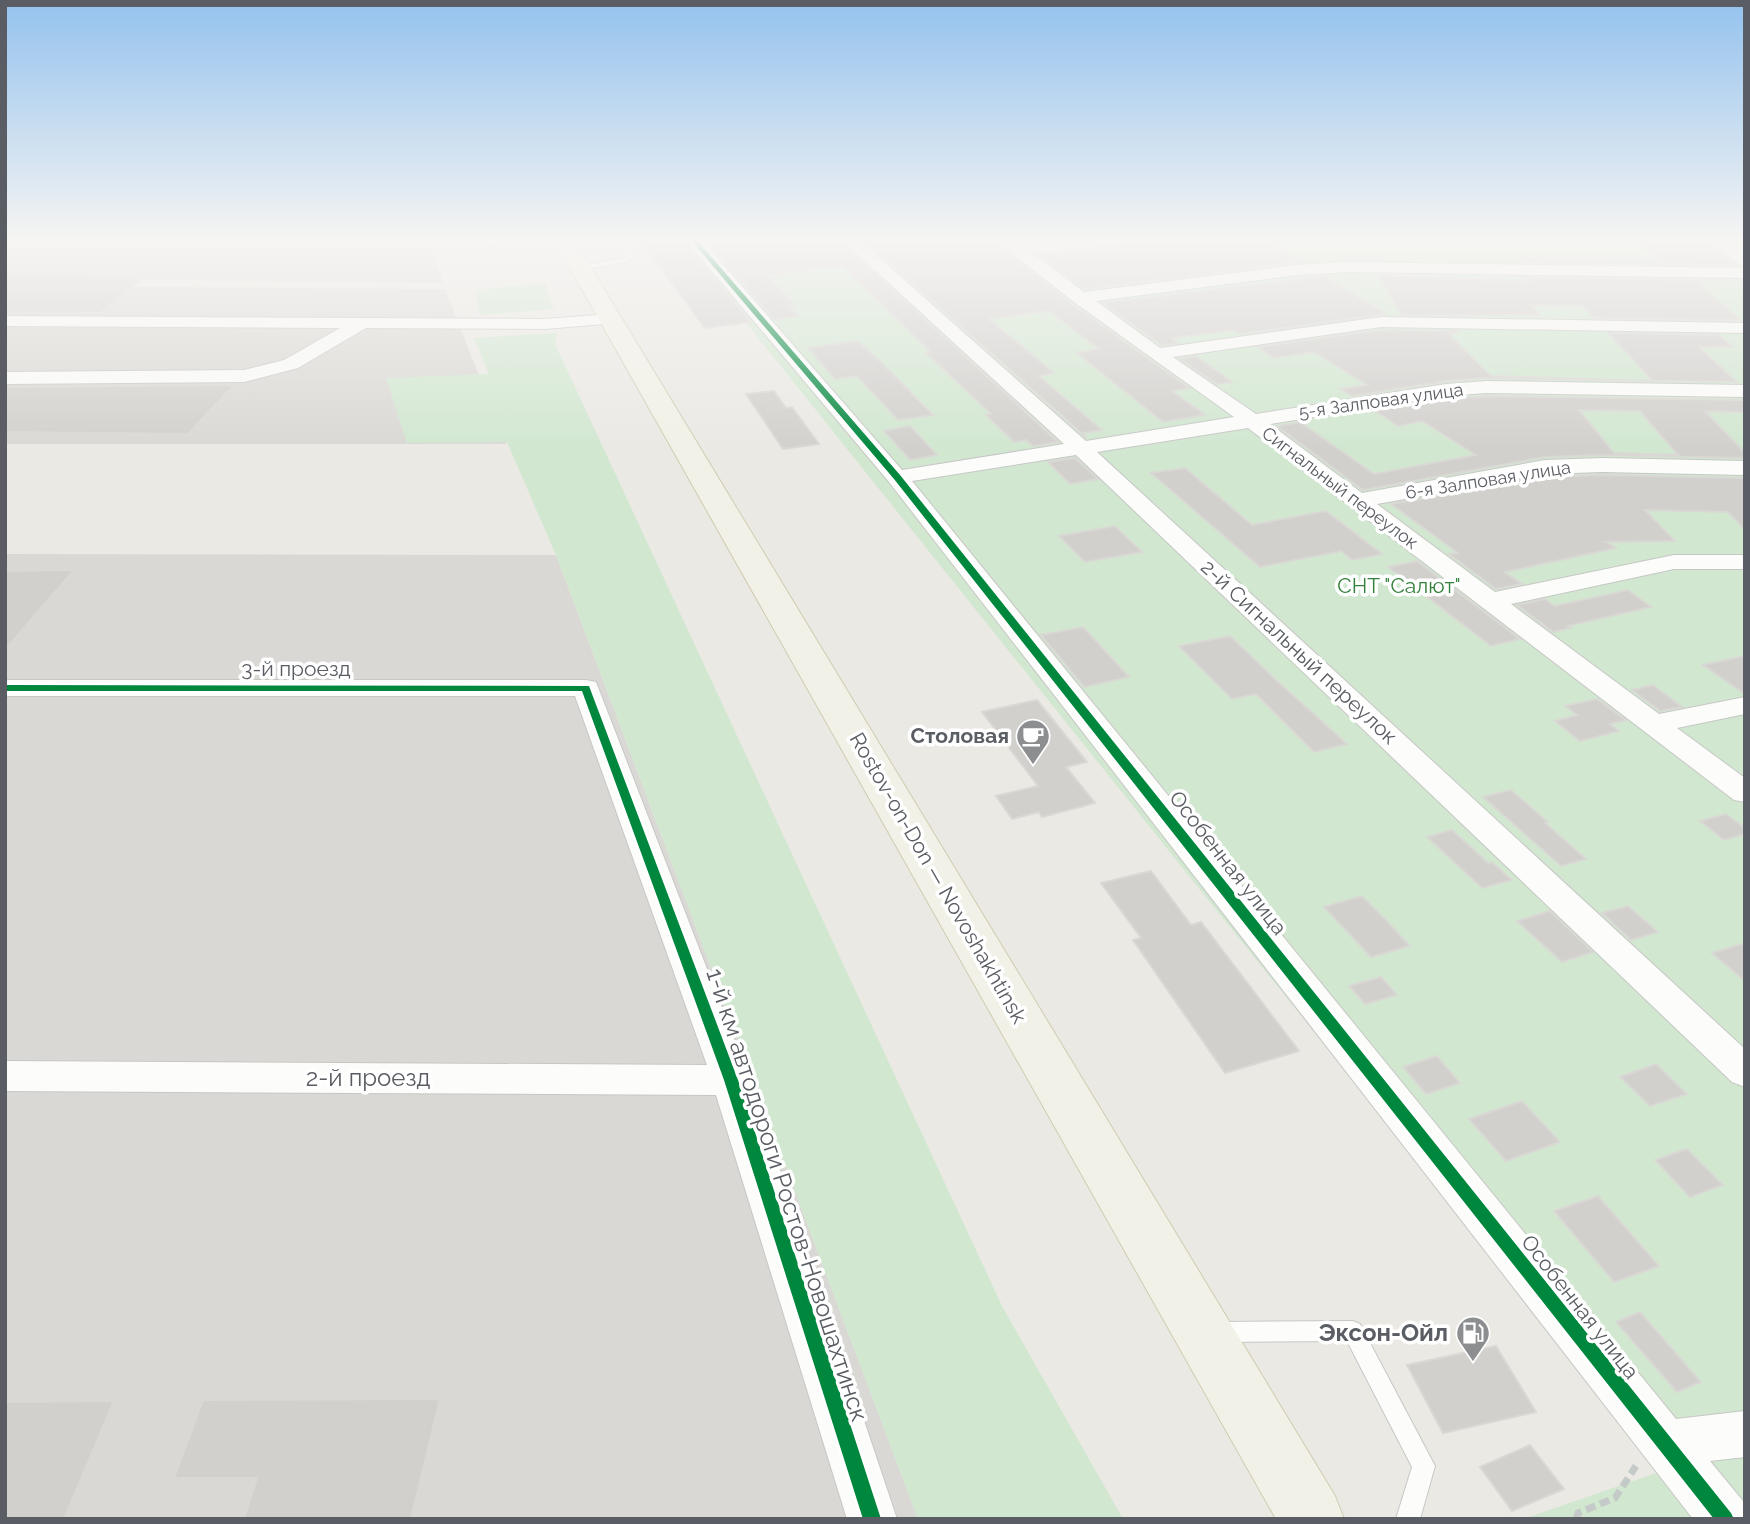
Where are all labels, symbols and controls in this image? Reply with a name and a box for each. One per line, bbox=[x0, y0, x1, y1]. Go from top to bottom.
street label: 5-я Залповая улица bbox=[1297, 379, 1465, 422]
street label: Сигнальный переулок bbox=[1258, 422, 1422, 553]
street label: 6-я Залповая улица bbox=[1404, 456, 1572, 503]
street label: 2-й Сигнальный переулок bbox=[1196, 554, 1403, 749]
park label: СНТ "Салют" bbox=[1337, 573, 1461, 598]
street label: 3-й проезд bbox=[241, 656, 351, 681]
cafe icon: Столовая bbox=[1014, 717, 1052, 766]
place label: Столовая bbox=[910, 723, 1009, 748]
street label: Rostov-on-Don — Novoshakhtinsk bbox=[845, 728, 1032, 1028]
street label: Особенная улица bbox=[1164, 786, 1292, 940]
street label: 1-й км автодороги Ростов-Новошахтинск bbox=[700, 965, 875, 1425]
street label: 2-й проезд bbox=[306, 1063, 430, 1092]
street label: Особенная улица bbox=[1516, 1230, 1644, 1384]
fuel station icon: Эксон-Ойл bbox=[1454, 1314, 1492, 1363]
place label: Эксон-Ойл bbox=[1318, 1318, 1448, 1347]

